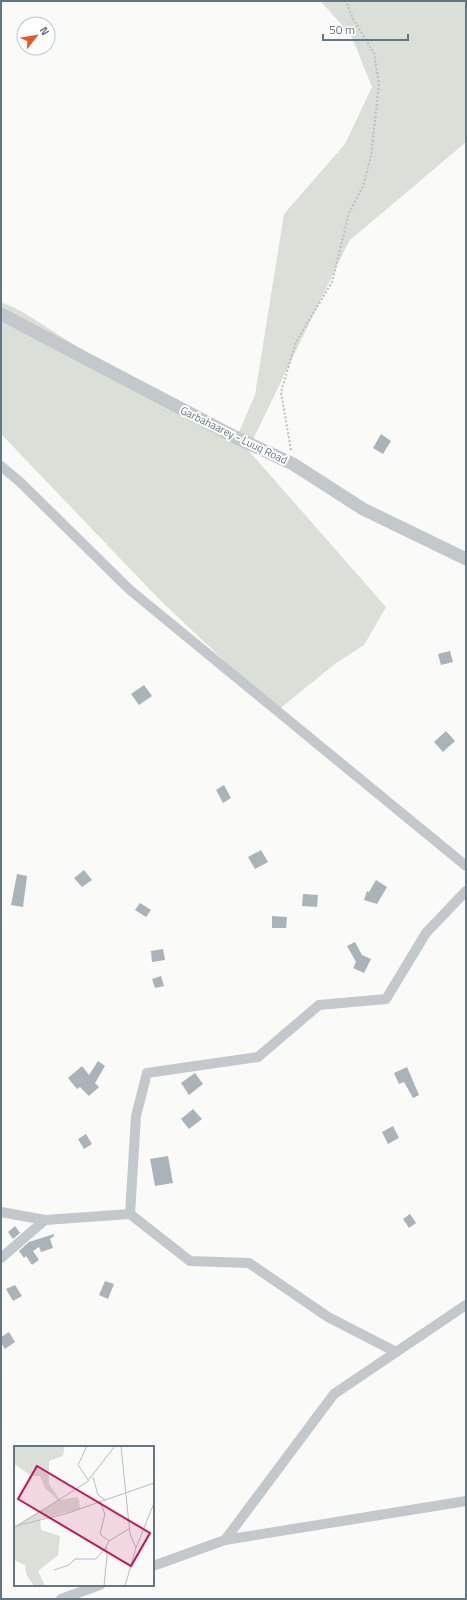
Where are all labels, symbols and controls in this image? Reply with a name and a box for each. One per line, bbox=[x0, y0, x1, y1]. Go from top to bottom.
north arrow bbox=[16, 16, 56, 56]
scale bar bbox=[323, 16, 408, 42]
text: 50 m bbox=[329, 20, 355, 39]
text: N bbox=[36, 23, 53, 38]
street label: Garbahaarey - Luuq Road bbox=[178, 402, 290, 468]
inset map bbox=[14, 1446, 154, 1586]

